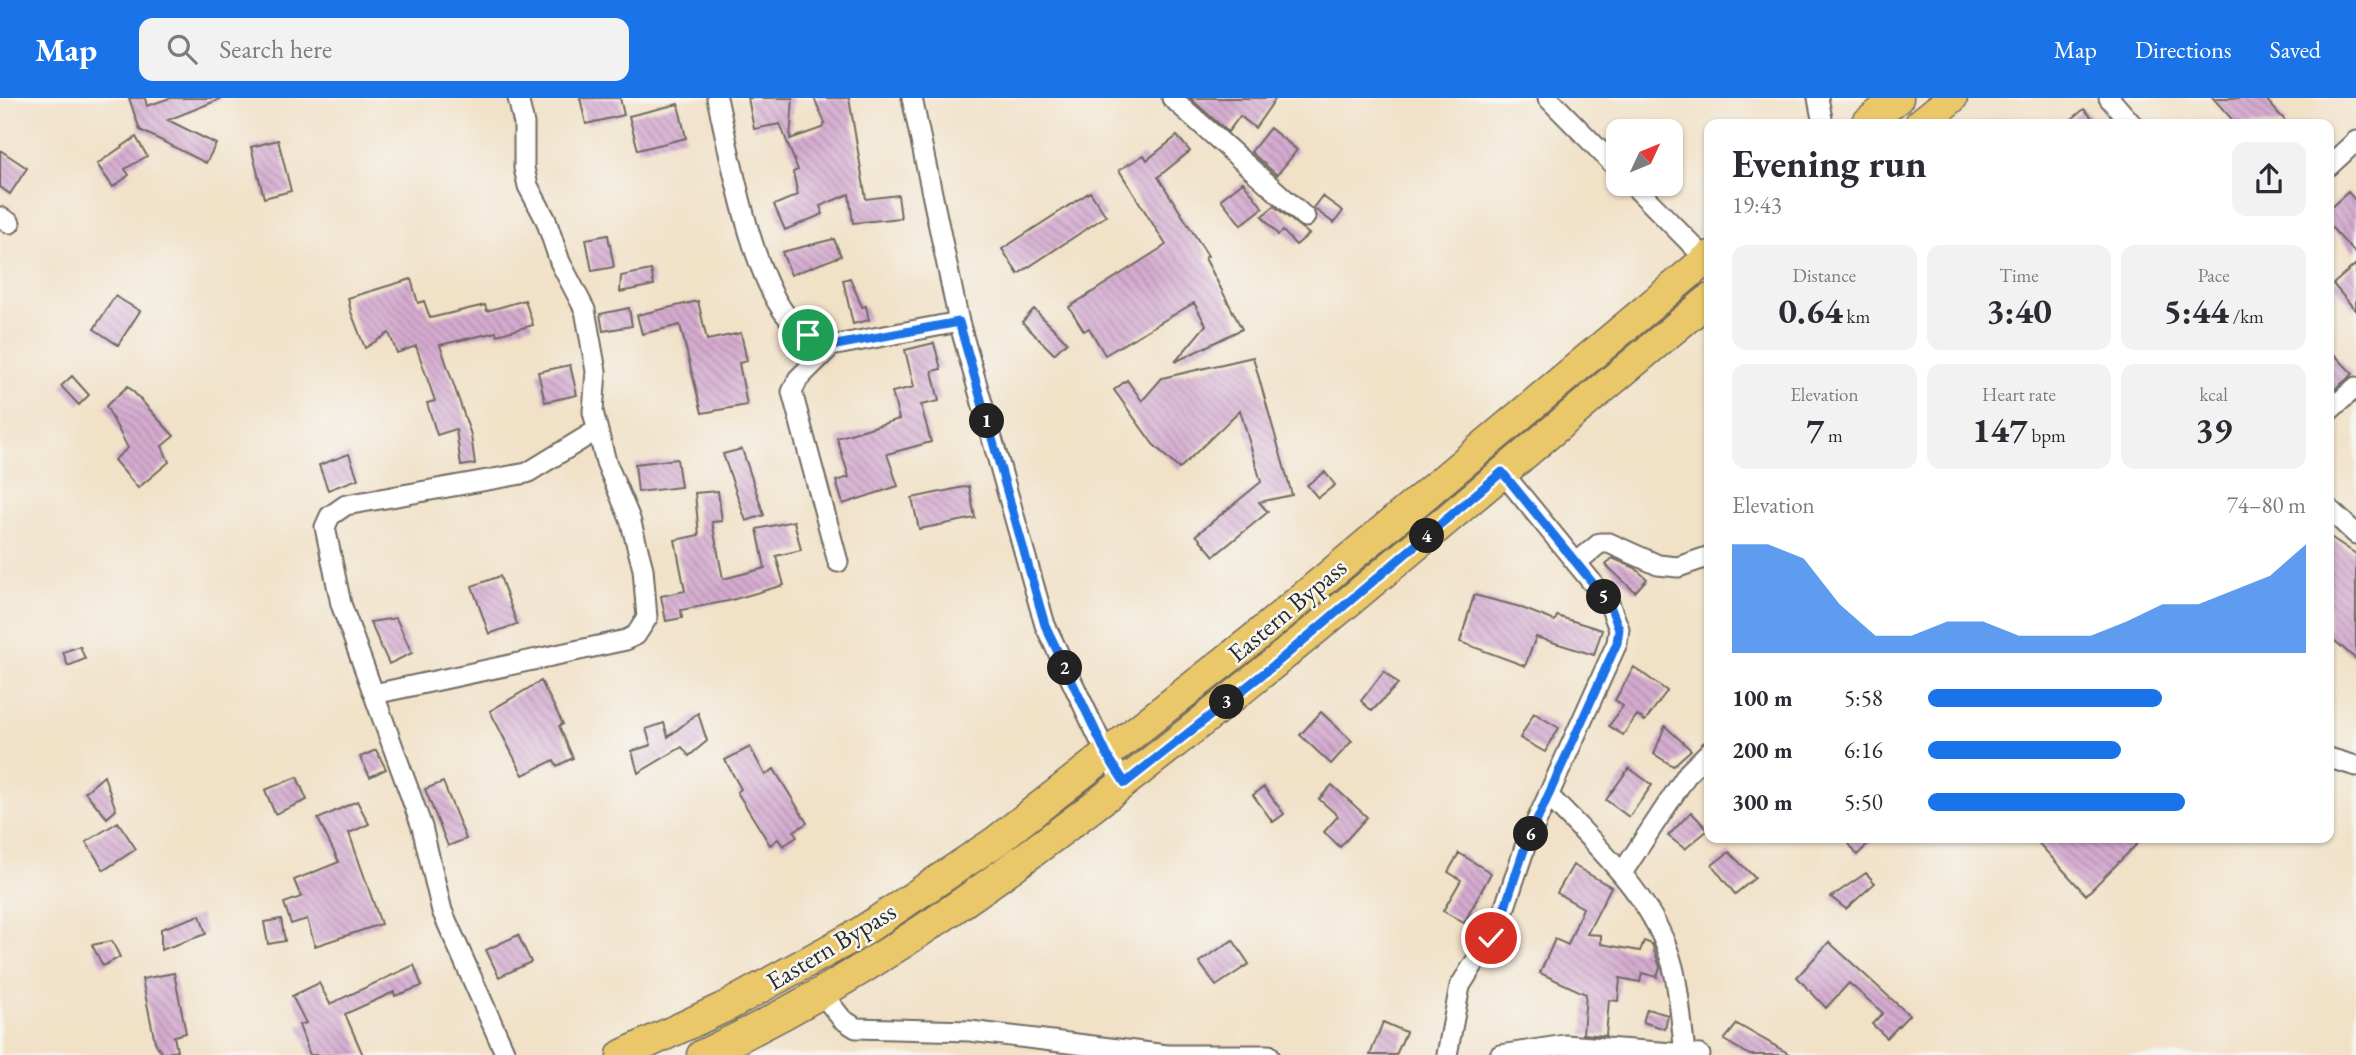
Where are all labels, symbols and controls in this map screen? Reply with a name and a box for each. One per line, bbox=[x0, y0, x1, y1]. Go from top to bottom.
search box bbox=[139, 18, 629, 81]
text: Map bbox=[35, 28, 97, 71]
icon: search bbox=[163, 30, 201, 68]
text: Search here bbox=[219, 32, 332, 66]
text: Map bbox=[2054, 34, 2097, 65]
text: Directions bbox=[2135, 34, 2232, 65]
text: Saved bbox=[2270, 34, 2321, 65]
north arrow bbox=[1606, 119, 1684, 196]
map controls bbox=[1606, 119, 1683, 196]
text: Evening run bbox=[1732, 139, 1927, 188]
button: share bbox=[2232, 142, 2306, 216]
text: 19:43 bbox=[1732, 190, 1782, 220]
text: Distance bbox=[1793, 263, 1856, 288]
text: Time bbox=[1999, 263, 2039, 288]
text: Pace bbox=[2198, 263, 2230, 288]
text: 0.64 bbox=[1778, 288, 1843, 333]
text: 3:40 bbox=[1986, 288, 2052, 333]
text: 5:44 bbox=[2163, 288, 2229, 333]
text: km bbox=[1843, 304, 1870, 329]
text: /km bbox=[2229, 304, 2264, 329]
pin bbox=[778, 305, 838, 365]
icon: arrive bbox=[789, 316, 827, 354]
text: Elevation bbox=[1790, 382, 1859, 407]
text: Heart rate bbox=[1982, 382, 2056, 407]
text: kcal bbox=[2199, 382, 2228, 407]
pin: 1 bbox=[970, 404, 1004, 438]
text: 7 bbox=[1806, 407, 1824, 452]
text: 147 bbox=[1972, 407, 2028, 452]
text: 39 bbox=[2195, 407, 2232, 452]
text: 1 bbox=[981, 408, 992, 433]
text: m bbox=[1824, 423, 1843, 448]
text: bpm bbox=[2028, 423, 2066, 448]
text: Elevation bbox=[1732, 490, 1815, 520]
text: 74–80 m bbox=[2227, 490, 2306, 520]
pin: 4 bbox=[1410, 518, 1444, 554]
text: 4 bbox=[1421, 523, 1432, 548]
street label: Eastern Bypass bbox=[1220, 550, 1354, 670]
pin: 5 bbox=[1586, 580, 1622, 614]
text: 5 bbox=[1598, 584, 1609, 609]
pin: 2 bbox=[1048, 650, 1082, 686]
text: 2 bbox=[1059, 655, 1070, 680]
text: 100 m bbox=[1732, 683, 1793, 713]
text: 5:58 bbox=[1844, 683, 1883, 713]
pin: 3 bbox=[1210, 684, 1244, 720]
text: 3 bbox=[1221, 689, 1232, 714]
text: 200 m bbox=[1732, 735, 1793, 765]
text: 6:16 bbox=[1844, 735, 1883, 765]
text: 300 m bbox=[1732, 787, 1793, 817]
text: 5:50 bbox=[1844, 787, 1883, 817]
pin: 6 bbox=[1514, 816, 1548, 852]
text: 6 bbox=[1525, 821, 1536, 846]
street label: Eastern Bypass bbox=[760, 894, 902, 998]
pin bbox=[1461, 908, 1521, 968]
icon: check bbox=[1472, 919, 1510, 957]

